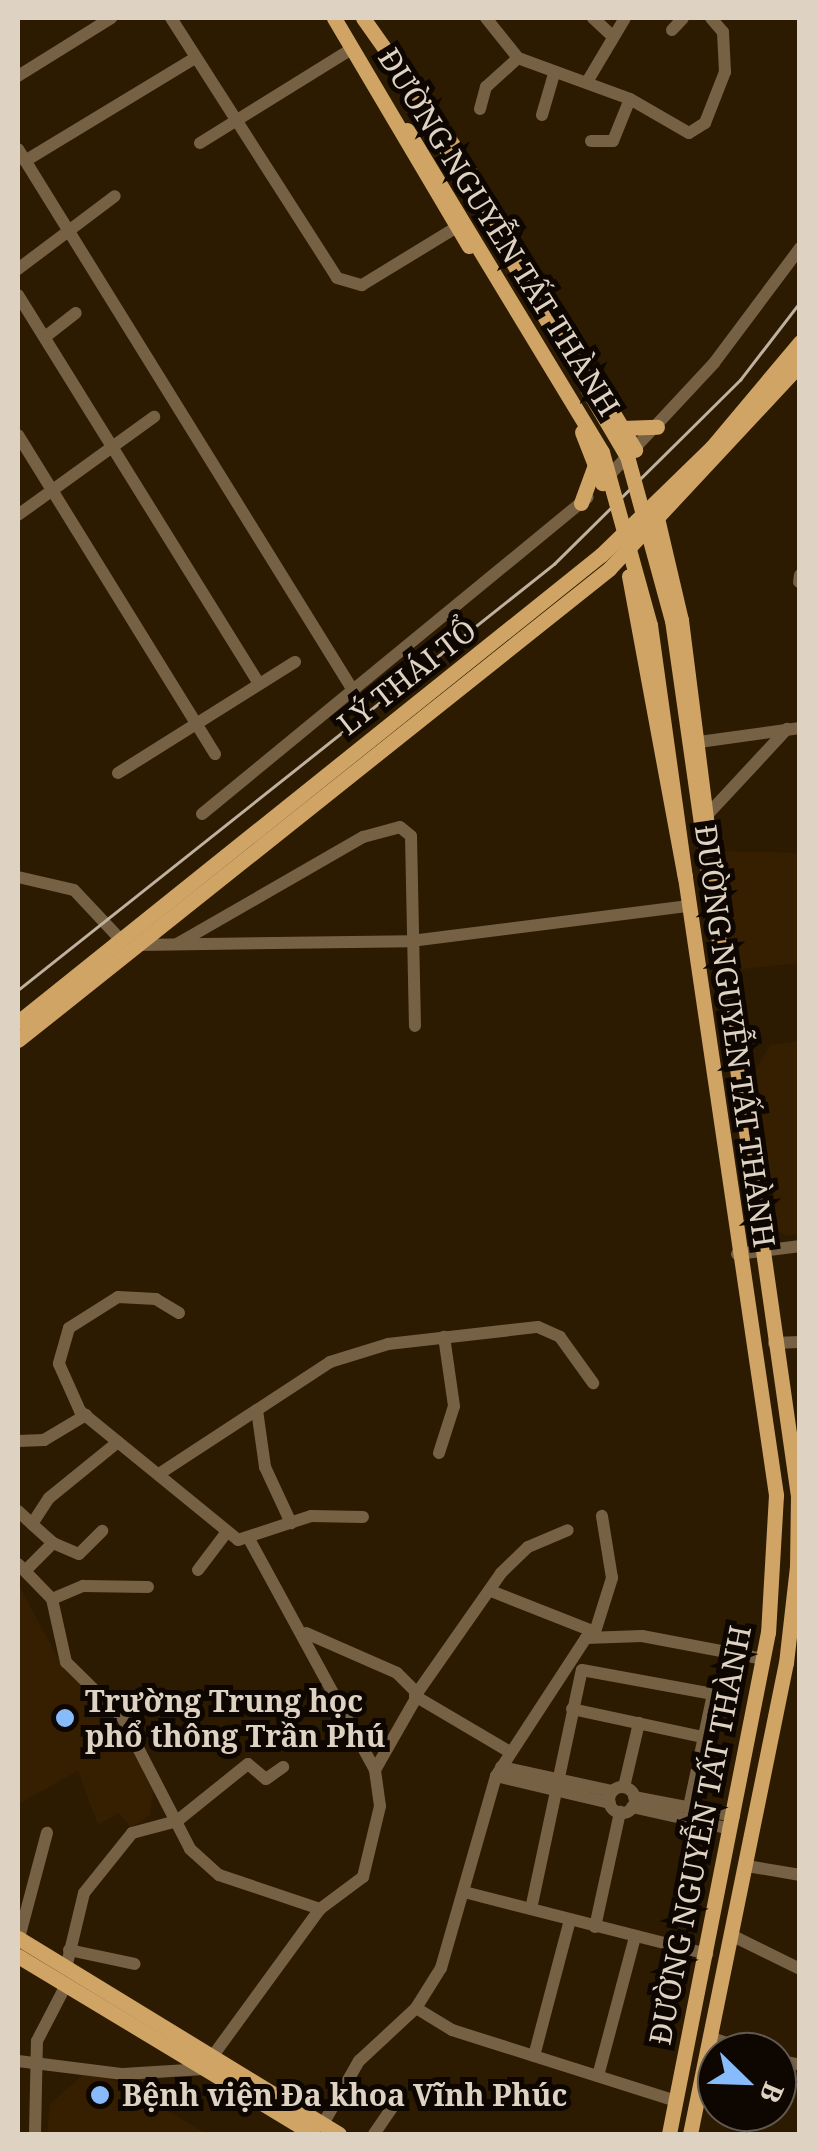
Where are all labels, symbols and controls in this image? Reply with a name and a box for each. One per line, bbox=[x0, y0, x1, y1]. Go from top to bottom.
street label: ĐƯỜNG NGUYỄN TẤT THÀNH bbox=[371, 42, 627, 422]
street label: LÝ THÁI TỔ bbox=[331, 612, 483, 742]
street label: ĐƯỜNG NGUYỄN TẤT THÀNH bbox=[688, 823, 782, 1249]
street label: ĐƯỜNG NGUYỄN TẤT THÀNH bbox=[642, 1622, 758, 2048]
place label: Trường Trung học phổ thông Trần Phú bbox=[85, 1683, 385, 1754]
marker: Trường Trung học phổ thông Trần Phú bbox=[54, 1707, 76, 1729]
north arrow bbox=[697, 2032, 797, 2132]
place label: Bệnh viện Đa khoa Vĩnh Phúc bbox=[122, 2077, 567, 2113]
text: B bbox=[752, 2077, 794, 2109]
marker: Bệnh viện Đa khoa Vĩnh Phúc bbox=[87, 2082, 113, 2108]

